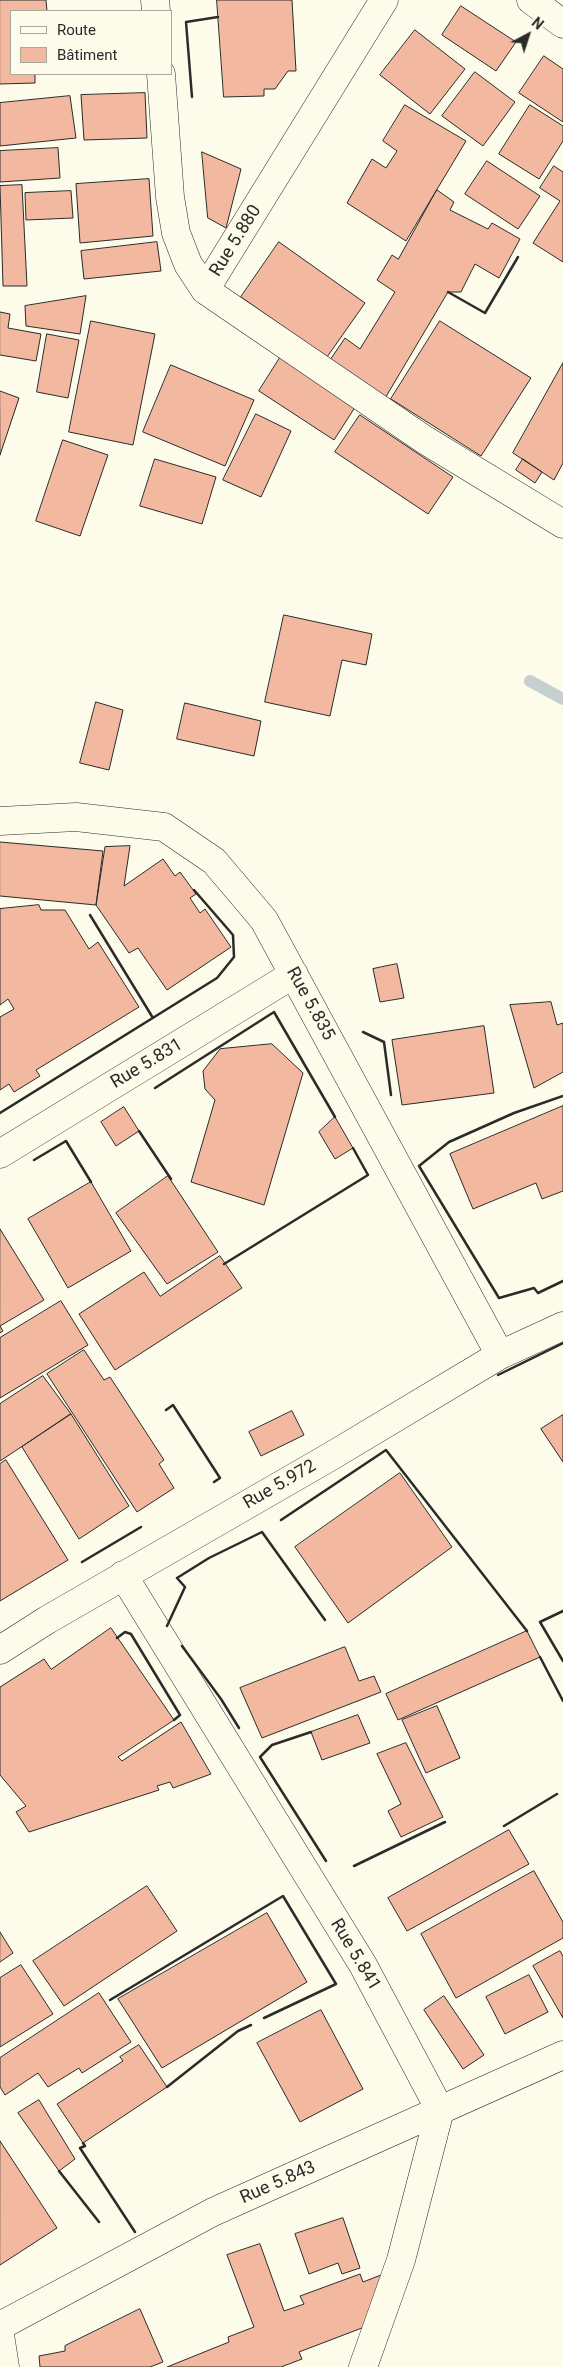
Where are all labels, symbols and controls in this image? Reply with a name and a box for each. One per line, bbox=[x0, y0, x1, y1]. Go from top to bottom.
legend bbox=[10, 10, 172, 75]
north arrow bbox=[503, 10, 553, 60]
text: N bbox=[529, 14, 547, 33]
text: Route bbox=[57, 21, 96, 39]
text: Bâtiment bbox=[57, 46, 117, 64]
street label: Rue 5.880 bbox=[206, 201, 266, 281]
street label: Rue 5.835 bbox=[281, 964, 339, 1044]
street label: Rue 5.831 bbox=[107, 1034, 187, 1094]
street label: Rue 5.972 bbox=[240, 1456, 320, 1514]
street label: Rue 5.841 bbox=[325, 1915, 385, 1995]
street label: Rue 5.843 bbox=[237, 2157, 319, 2209]

